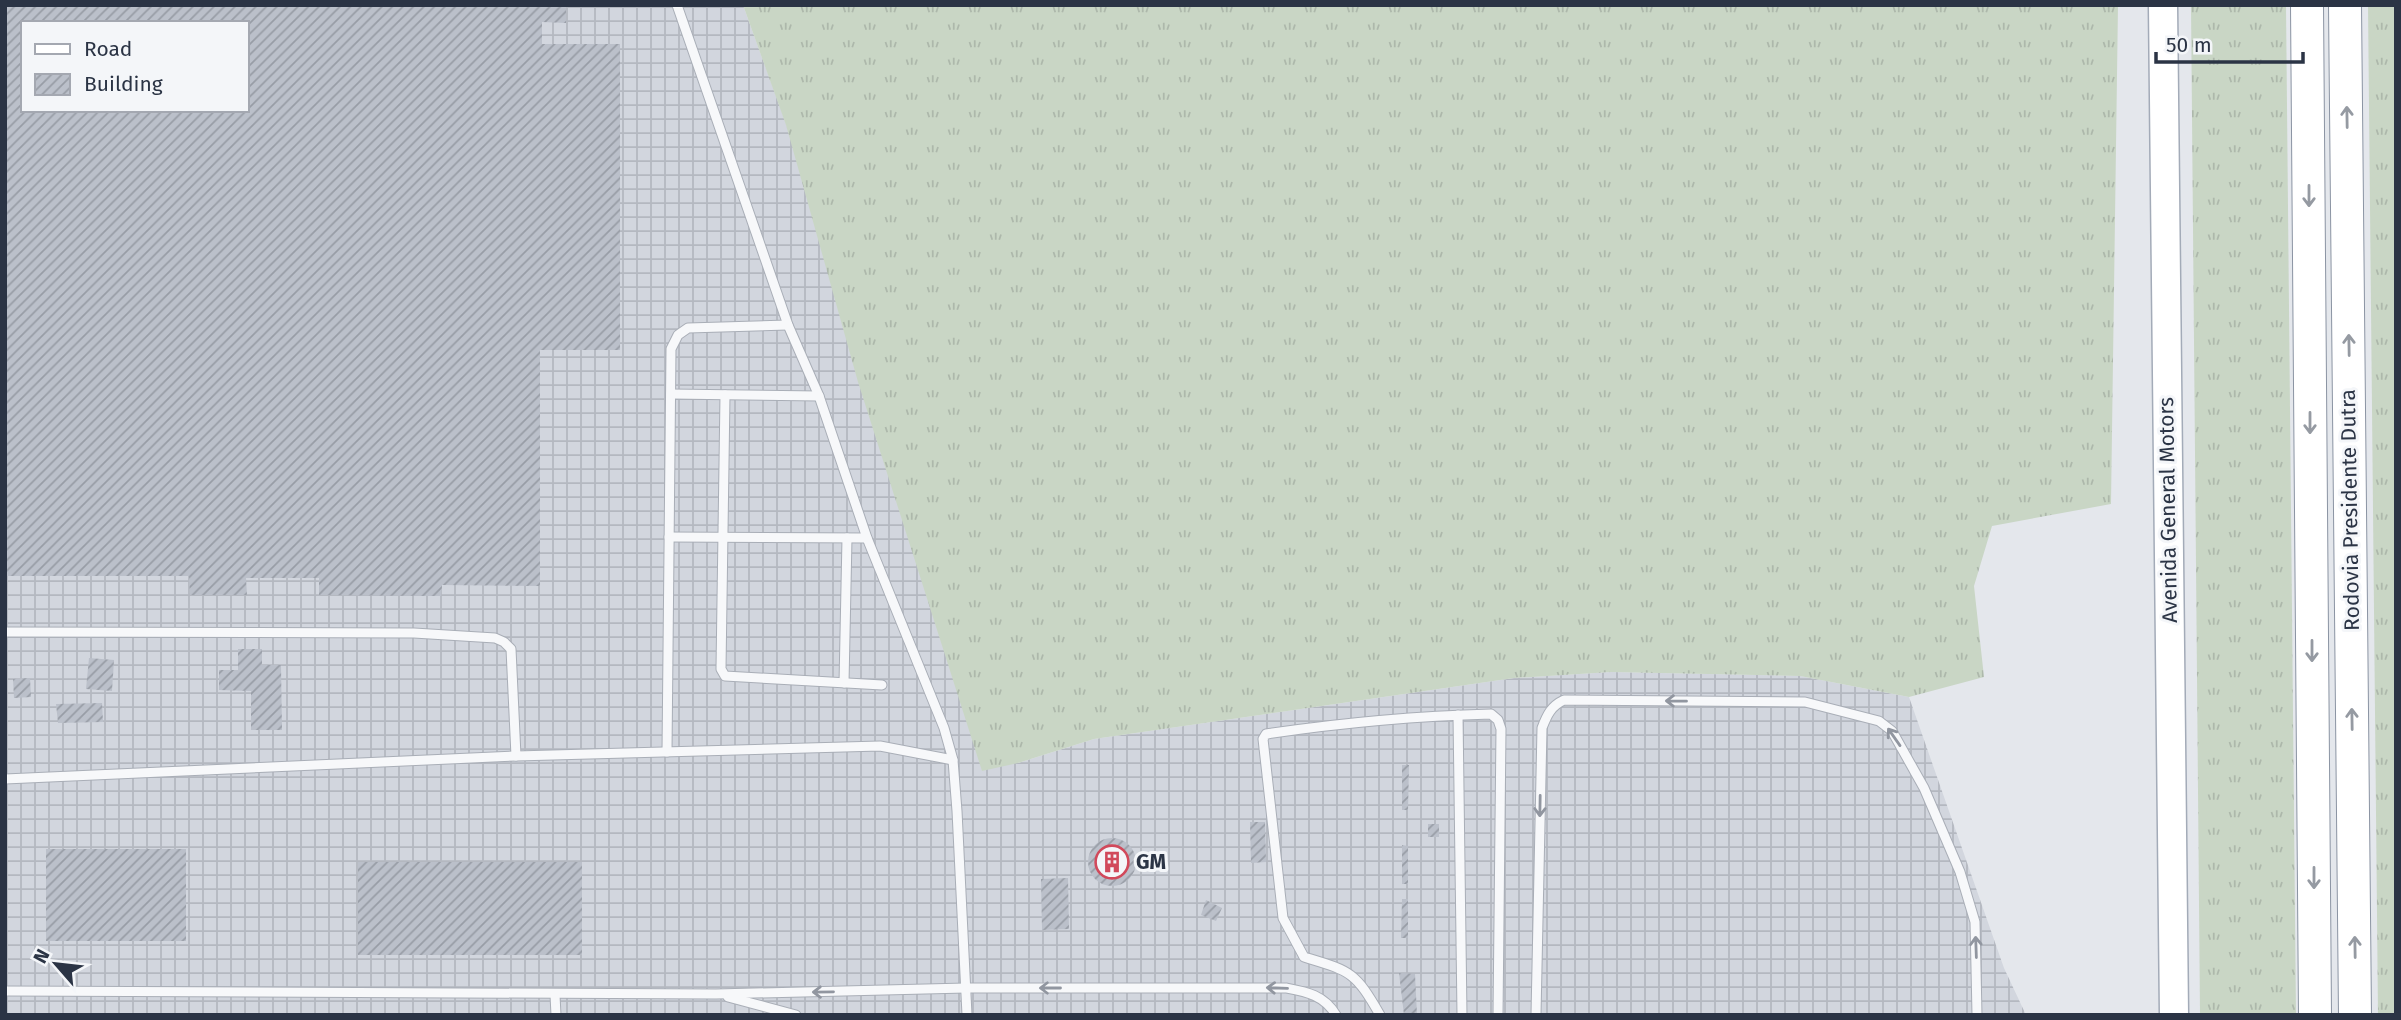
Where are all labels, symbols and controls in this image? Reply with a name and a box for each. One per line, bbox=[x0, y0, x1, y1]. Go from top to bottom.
legend bbox=[21, 21, 248, 112]
scale bar bbox=[2156, 21, 2303, 65]
text: 50 m bbox=[2166, 32, 2212, 58]
text: Road bbox=[84, 36, 132, 62]
text: Building bbox=[84, 71, 163, 97]
one-way arrow bbox=[2340, 106, 2353, 129]
one-way arrow bbox=[2302, 184, 2316, 207]
one-way arrow bbox=[2342, 333, 2356, 356]
street label: Rodovia Presidente Dutra bbox=[2335, 389, 2365, 631]
street label: Avenida General Motors bbox=[2153, 397, 2183, 623]
one-way arrow bbox=[2303, 412, 2317, 435]
one-way arrow bbox=[2305, 639, 2319, 662]
one-way arrow bbox=[1665, 694, 1688, 708]
one-way arrow bbox=[2345, 708, 2359, 731]
one-way arrow bbox=[1887, 728, 1901, 747]
one-way arrow bbox=[1533, 794, 1547, 817]
building icon: GM bbox=[1093, 843, 1131, 881]
place label: GM bbox=[1136, 849, 1166, 875]
one-way arrow bbox=[2307, 867, 2321, 890]
north arrow bbox=[21, 929, 91, 999]
one-way arrow bbox=[1970, 935, 1983, 958]
one-way arrow bbox=[2348, 935, 2361, 958]
text: N bbox=[28, 945, 55, 967]
one-way arrow bbox=[1039, 981, 1062, 995]
one-way arrow bbox=[1266, 981, 1289, 995]
one-way arrow bbox=[811, 985, 834, 998]

